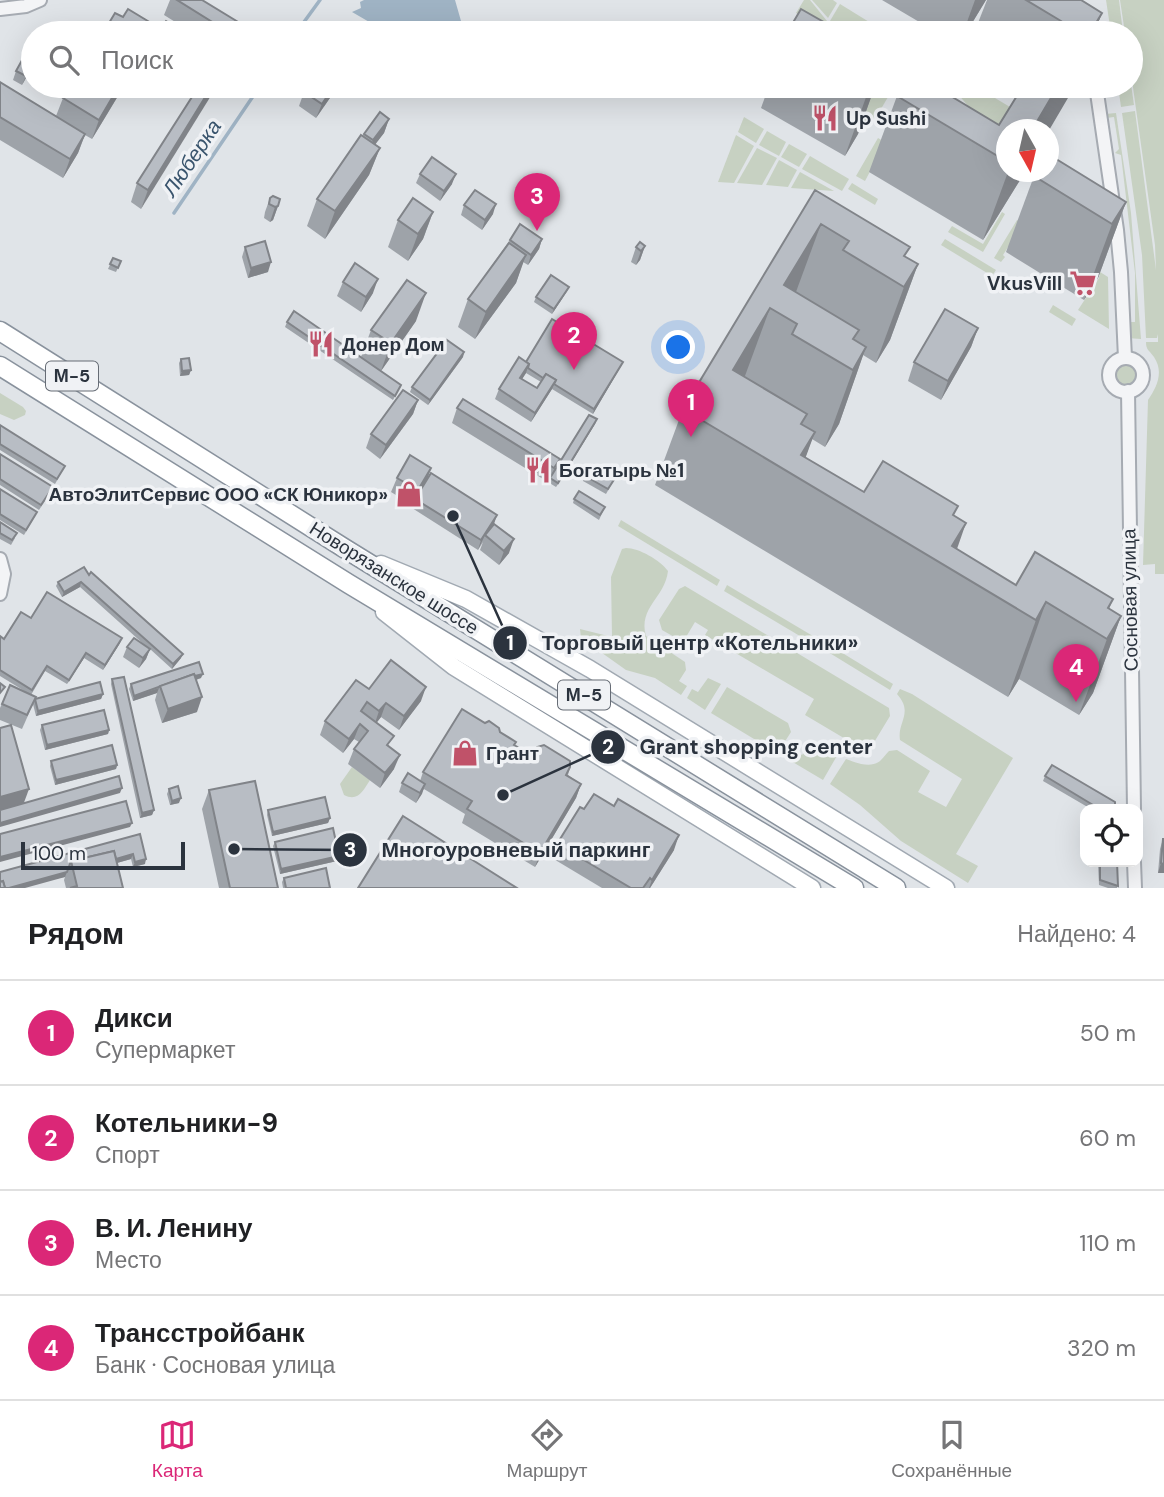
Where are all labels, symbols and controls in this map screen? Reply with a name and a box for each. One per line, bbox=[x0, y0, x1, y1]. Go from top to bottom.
search box bbox=[21, 21, 1143, 98]
icon: search bbox=[45, 41, 83, 79]
text: Поиск bbox=[101, 43, 173, 77]
restaurant icon: Up Sushi bbox=[810, 103, 840, 133]
place label: Up Sushi bbox=[846, 106, 926, 131]
water label: Люберка bbox=[155, 114, 228, 204]
north arrow bbox=[996, 119, 1059, 182]
pin: 3 bbox=[514, 173, 560, 231]
supermarket icon: VkusVill bbox=[1068, 268, 1098, 298]
place label: VkusVill bbox=[987, 271, 1062, 296]
pin: 2 bbox=[551, 312, 597, 370]
restaurant icon: Донер Дом bbox=[306, 329, 336, 359]
your location bbox=[661, 330, 695, 364]
place label: Донер Дом bbox=[342, 332, 445, 357]
road number: М-5 bbox=[46, 362, 98, 390]
pin: 1 bbox=[668, 379, 714, 437]
restaurant icon: Богатырь №1 bbox=[523, 455, 553, 485]
place label: Богатырь №1 bbox=[559, 458, 684, 483]
shop icon: АвтоЭлитСервис ООО «СК Юникор» bbox=[394, 479, 424, 509]
place label: АвтоЭлитСервис ООО «СК Юникор» bbox=[48, 482, 388, 507]
street label: Новорязанское шоссе bbox=[305, 516, 483, 640]
street label: Сосновая улица bbox=[1116, 528, 1144, 672]
callout: Торговый центр «Котельники» bbox=[493, 622, 872, 664]
text: 1 bbox=[506, 629, 514, 657]
text: Торговый центр «Котельники» bbox=[542, 629, 858, 657]
pin: 4 bbox=[1053, 644, 1099, 702]
road number: М-5 bbox=[558, 680, 610, 710]
callout: Grant shopping center bbox=[591, 726, 887, 768]
text: 2 bbox=[602, 733, 614, 761]
text: Grant shopping center bbox=[639, 733, 873, 761]
shop icon: Грант bbox=[450, 738, 480, 768]
place label: Грант bbox=[486, 741, 539, 766]
map controls bbox=[1080, 804, 1143, 867]
button: locate bbox=[1080, 804, 1143, 867]
callout: Многоуровневый паркинг bbox=[332, 829, 664, 871]
text: 3 bbox=[344, 836, 356, 864]
text: Многоуровневый паркинг bbox=[381, 836, 651, 864]
scale bar bbox=[21, 839, 186, 871]
text: 100 m bbox=[32, 841, 86, 866]
text: Рядом bbox=[28, 914, 124, 953]
text: Найдено: 4 bbox=[1017, 919, 1136, 949]
text: Дикси bbox=[95, 1001, 173, 1035]
text: 1 bbox=[47, 1018, 55, 1048]
text: 50 m bbox=[1080, 1018, 1136, 1048]
text: Супермаркет bbox=[95, 1035, 235, 1065]
text: Котельники-9 bbox=[95, 1106, 278, 1140]
text: 2 bbox=[44, 1123, 58, 1153]
text: 60 m bbox=[1079, 1123, 1136, 1153]
text: Спорт bbox=[95, 1140, 160, 1170]
text: В. И. Ленину bbox=[95, 1211, 252, 1245]
text: 3 bbox=[44, 1228, 58, 1258]
text: 110 m bbox=[1079, 1228, 1136, 1258]
text: Место bbox=[95, 1245, 162, 1275]
text: Трансстройбанк bbox=[95, 1316, 305, 1350]
text: 4 bbox=[44, 1333, 58, 1363]
text: 320 m bbox=[1067, 1333, 1136, 1363]
text: Банк · Сосновая улица bbox=[95, 1350, 335, 1380]
tab: Карта bbox=[152, 1416, 203, 1483]
tab: Маршрут bbox=[506, 1416, 587, 1483]
tab: Сохранённые bbox=[891, 1416, 1012, 1483]

